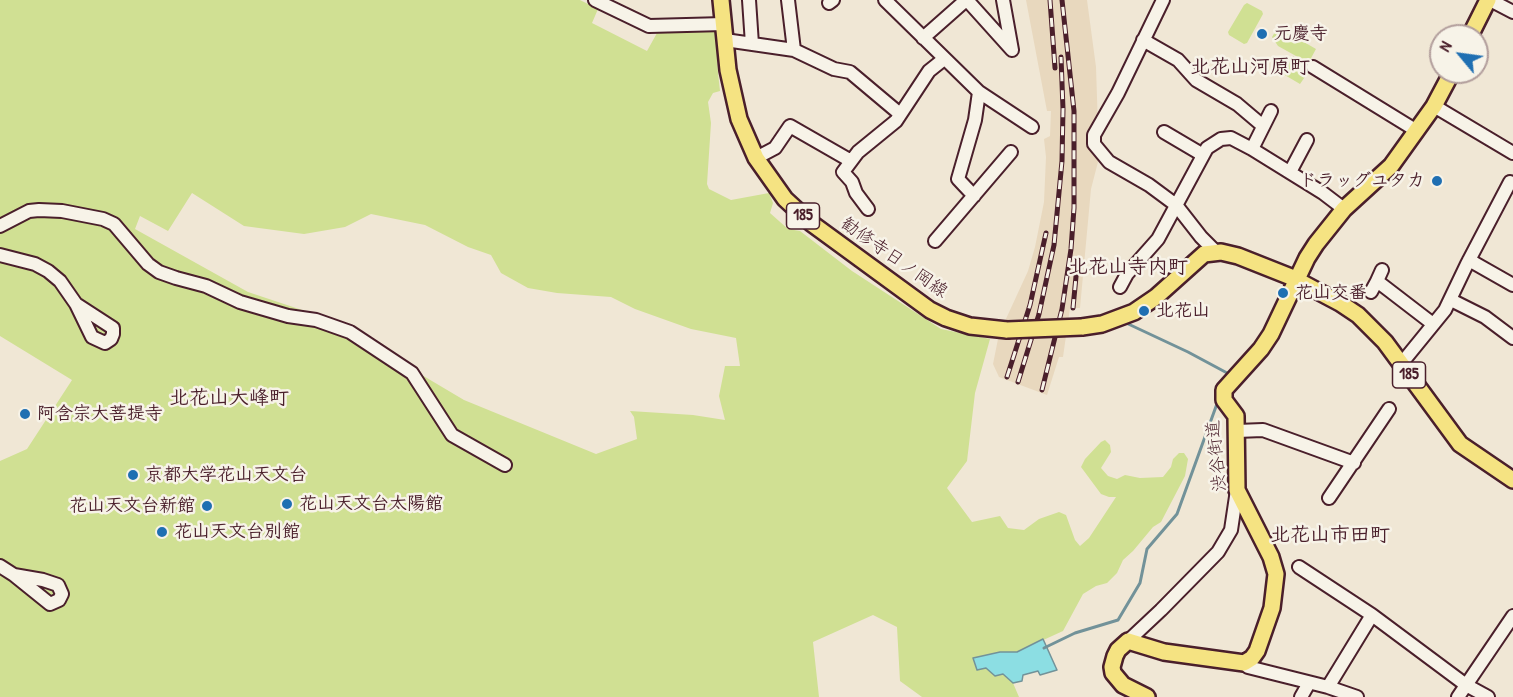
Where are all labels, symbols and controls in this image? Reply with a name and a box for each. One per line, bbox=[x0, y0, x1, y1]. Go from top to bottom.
place label: 元慶寺 bbox=[1274, 23, 1328, 45]
north arrow bbox=[1429, 24, 1489, 84]
marker: 元慶寺 bbox=[1255, 27, 1269, 41]
text: N bbox=[1433, 37, 1457, 55]
district label: 北花山河原町 bbox=[1190, 56, 1310, 80]
place label: ドラッグユタカ bbox=[1299, 170, 1425, 192]
marker: ドラッグユタカ bbox=[1430, 174, 1444, 188]
road number: 185 bbox=[786, 203, 820, 229]
street label: 勧修寺日ノ岡線 bbox=[836, 213, 952, 303]
district label: 北花山寺内町 bbox=[1068, 256, 1188, 280]
place label: 花山交番 bbox=[1295, 282, 1367, 304]
marker: 花山交番 bbox=[1276, 286, 1290, 300]
place label: 北花山 bbox=[1156, 300, 1210, 322]
marker: 北花山 bbox=[1137, 304, 1151, 318]
road number: 185 bbox=[1392, 362, 1426, 388]
district label: 北花山大峰町 bbox=[169, 387, 289, 411]
place label: 阿含宗大菩提寺 bbox=[37, 403, 163, 425]
marker: 阿含宗大菩提寺 bbox=[18, 407, 32, 421]
street label: 渋谷街道 bbox=[1202, 419, 1232, 493]
place label: 京都大学花山天文台 bbox=[145, 464, 307, 486]
marker: 京都大学花山天文台 bbox=[126, 468, 140, 482]
place label: 花山天文台太陽館 bbox=[299, 493, 443, 515]
place label: 花山天文台新館 bbox=[69, 495, 195, 517]
marker: 花山天文台太陽館 bbox=[280, 497, 294, 511]
marker: 花山天文台新館 bbox=[200, 499, 214, 513]
place label: 花山天文台別館 bbox=[174, 521, 300, 543]
district label: 北花山市田町 bbox=[1270, 524, 1390, 548]
marker: 花山天文台別館 bbox=[155, 525, 169, 539]

